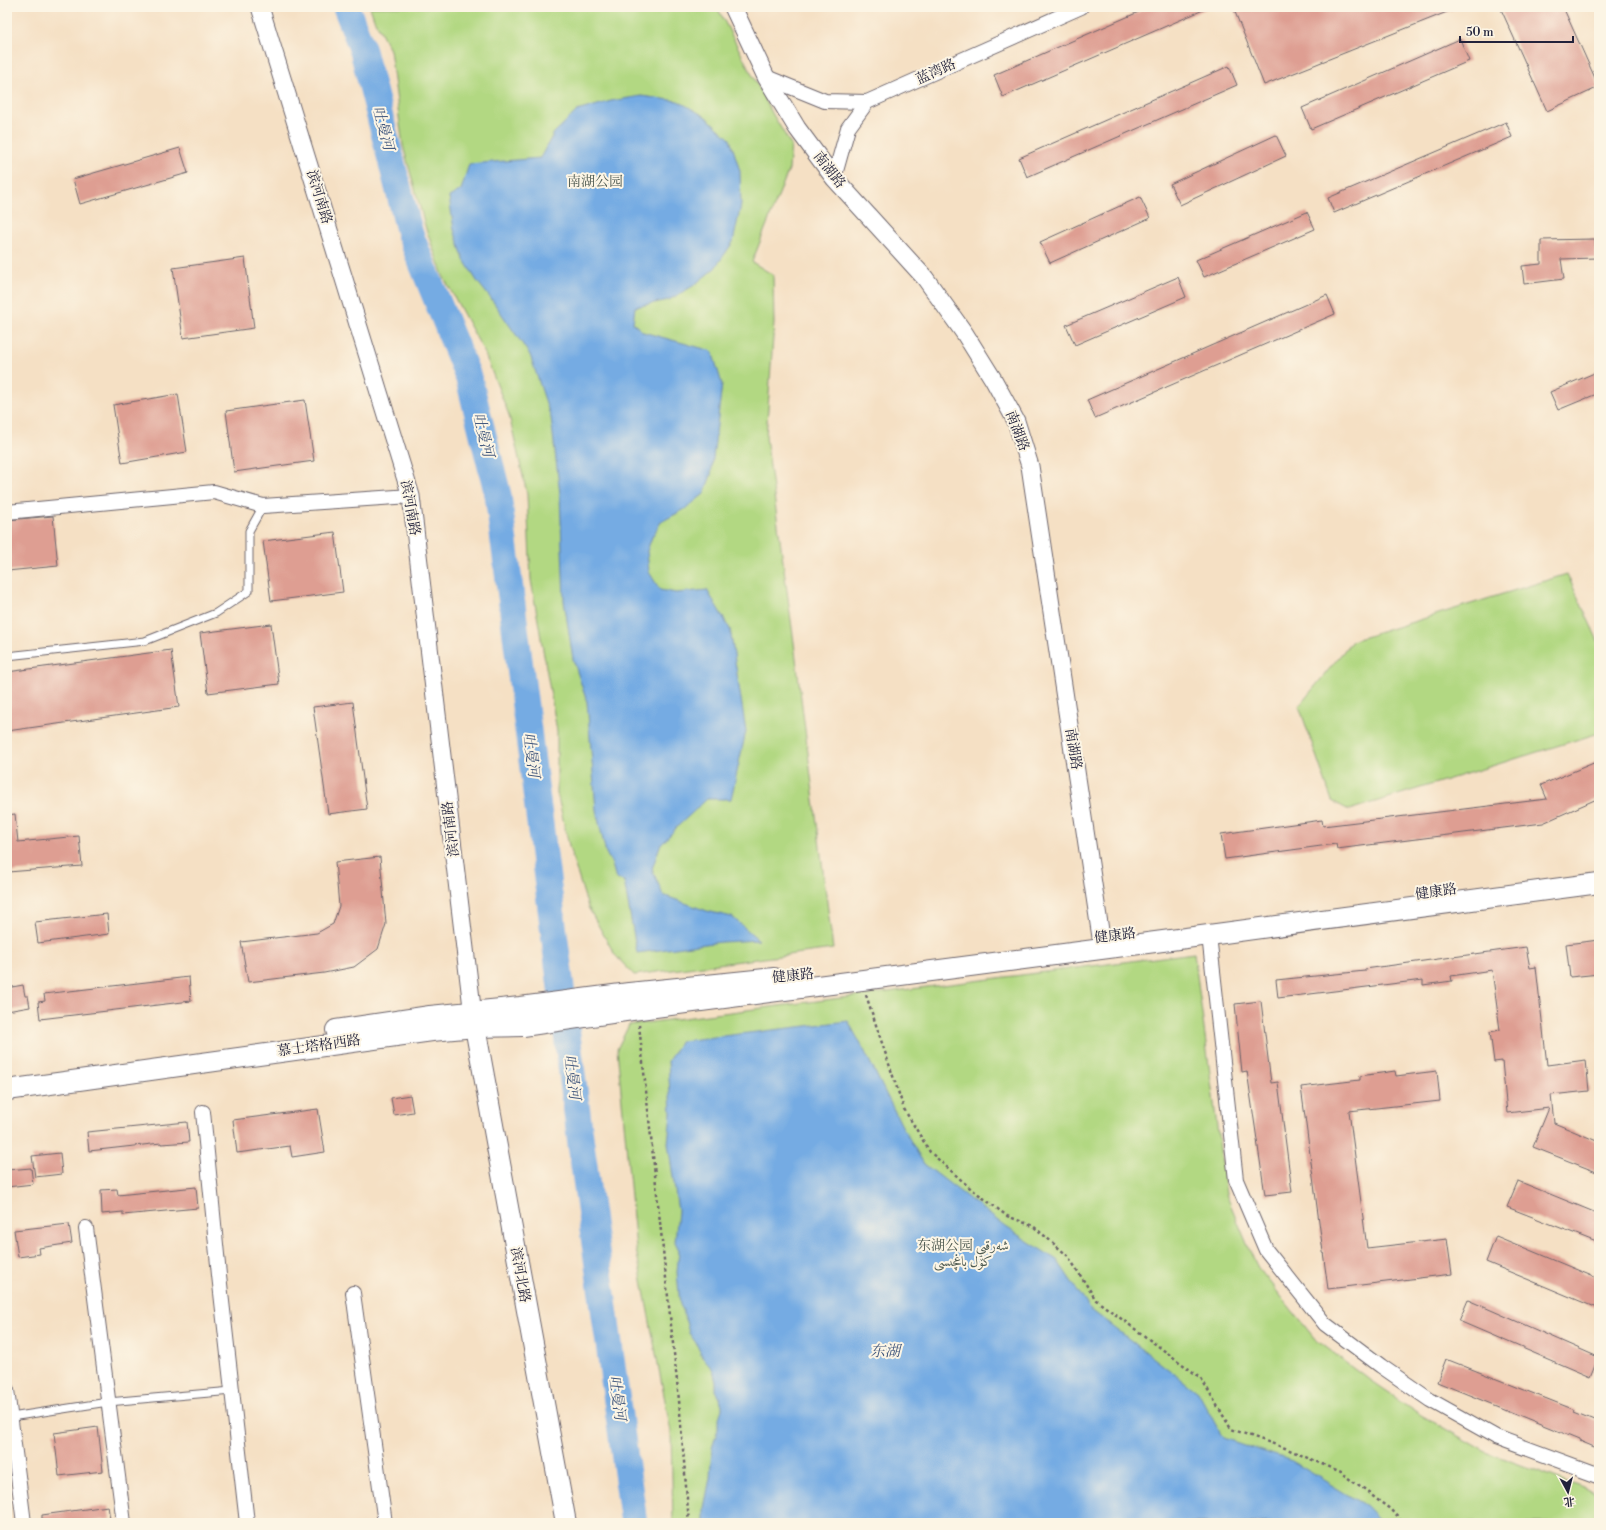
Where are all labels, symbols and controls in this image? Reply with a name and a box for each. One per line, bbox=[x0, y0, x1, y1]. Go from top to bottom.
scale bar bbox=[1460, 18, 1573, 44]
text: 50 m bbox=[1466, 25, 1494, 40]
street label: 蓝湾路 bbox=[913, 55, 959, 89]
water label: 吐曼河 bbox=[368, 104, 399, 155]
street label: 南湖路 bbox=[809, 148, 849, 192]
street label: 滨河南路 bbox=[302, 168, 336, 226]
park label: 南湖公园 bbox=[567, 173, 623, 191]
street label: 南湖路 bbox=[1001, 408, 1033, 454]
water label: 吐曼河 bbox=[468, 411, 498, 462]
street label: 滨河南路 bbox=[396, 479, 424, 537]
street label: 南湖路 bbox=[1061, 727, 1085, 771]
water label: 吐曼河 bbox=[519, 732, 544, 781]
street label: 滨河南路 bbox=[439, 800, 463, 858]
street label: 健康路 bbox=[1414, 880, 1458, 904]
street label: 健康路 bbox=[1093, 925, 1137, 947]
street label: 健康路 bbox=[771, 965, 815, 987]
street label: 慕士塔格西路 bbox=[276, 1031, 362, 1061]
water label: 吐曼河 bbox=[560, 1054, 585, 1103]
park label: 东湖公园 شەرقىي كۆل باغچىسى bbox=[917, 1237, 1009, 1271]
street label: 滨河北路 bbox=[506, 1246, 534, 1304]
water label: 东湖 bbox=[870, 1342, 903, 1361]
water label: 吐曼河 bbox=[604, 1374, 630, 1425]
north arrow bbox=[1548, 1472, 1588, 1512]
text: 北 bbox=[1563, 1493, 1575, 1509]

